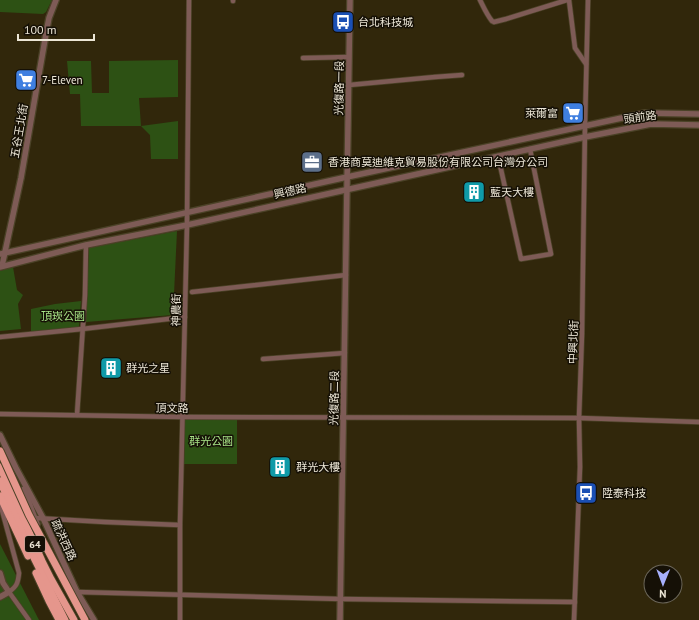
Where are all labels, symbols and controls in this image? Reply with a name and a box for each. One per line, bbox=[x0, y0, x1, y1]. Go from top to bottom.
bus stop icon: 台北科技城 bbox=[330, 9, 356, 35]
place label: 台北科技城 bbox=[358, 15, 413, 29]
scale bar bbox=[18, 16, 94, 42]
text: 100 m bbox=[24, 22, 57, 37]
street label: 光復路一段 bbox=[332, 60, 346, 116]
supermarket icon: 7-Eleven bbox=[13, 67, 39, 93]
place label: 7-Eleven bbox=[42, 73, 83, 87]
supermarket icon: 萊爾富 bbox=[560, 100, 586, 126]
street label: 五谷王北街 bbox=[7, 103, 31, 159]
place label: 萊爾富 bbox=[525, 106, 558, 120]
street label: 頭前路 bbox=[623, 108, 657, 126]
office icon: 香港商莫迪維克貿易股份有限公司台灣分公司 bbox=[299, 149, 325, 175]
place label: 香港商莫迪維克貿易股份有限公司台灣分公司 bbox=[328, 155, 548, 169]
building icon: 藍天大樓 bbox=[461, 179, 487, 205]
street label: 興德路 bbox=[272, 180, 308, 202]
place label: 藍天大樓 bbox=[490, 185, 534, 199]
street label: 神農街 bbox=[169, 293, 183, 327]
park label: 頂崁公園 bbox=[41, 309, 85, 323]
street label: 中興北街 bbox=[565, 320, 581, 364]
building icon: 群光之星 bbox=[98, 355, 124, 381]
place label: 群光之星 bbox=[126, 361, 170, 375]
street label: 光復路二段 bbox=[327, 370, 341, 426]
street label: 頂文路 bbox=[155, 401, 189, 415]
park label: 群光公園 bbox=[189, 434, 233, 448]
building icon: 群光大樓 bbox=[267, 454, 293, 480]
place label: 群光大樓 bbox=[296, 460, 340, 474]
bus stop icon: 陞泰科技 bbox=[573, 480, 599, 506]
place label: 陞泰科技 bbox=[602, 486, 646, 500]
street label: 疏洪西路 bbox=[48, 517, 80, 563]
road number: 64 bbox=[25, 536, 45, 552]
north arrow bbox=[643, 564, 683, 604]
text: N bbox=[659, 587, 667, 601]

